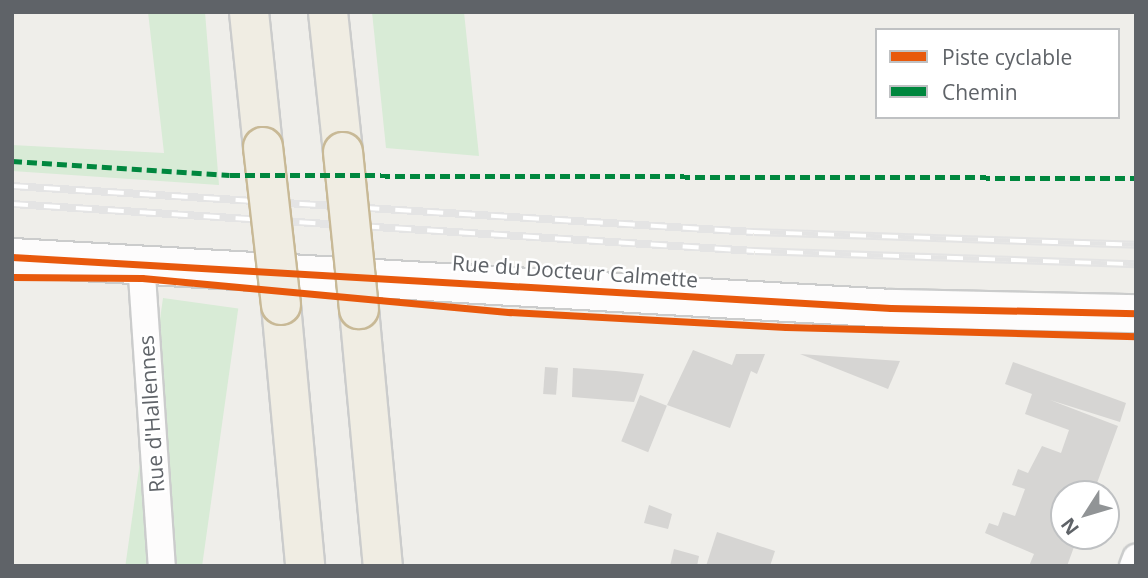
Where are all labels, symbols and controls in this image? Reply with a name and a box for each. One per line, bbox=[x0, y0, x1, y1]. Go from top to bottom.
legend bbox=[875, 28, 1120, 119]
text: Piste cyclable bbox=[942, 43, 1072, 71]
text: Chemin bbox=[942, 78, 1018, 106]
street label: Rue du Docteur Calmette bbox=[451, 250, 699, 292]
street label: Rue d'Hallennes bbox=[133, 334, 169, 494]
north arrow bbox=[1050, 480, 1120, 550]
text: N bbox=[1055, 512, 1085, 540]

